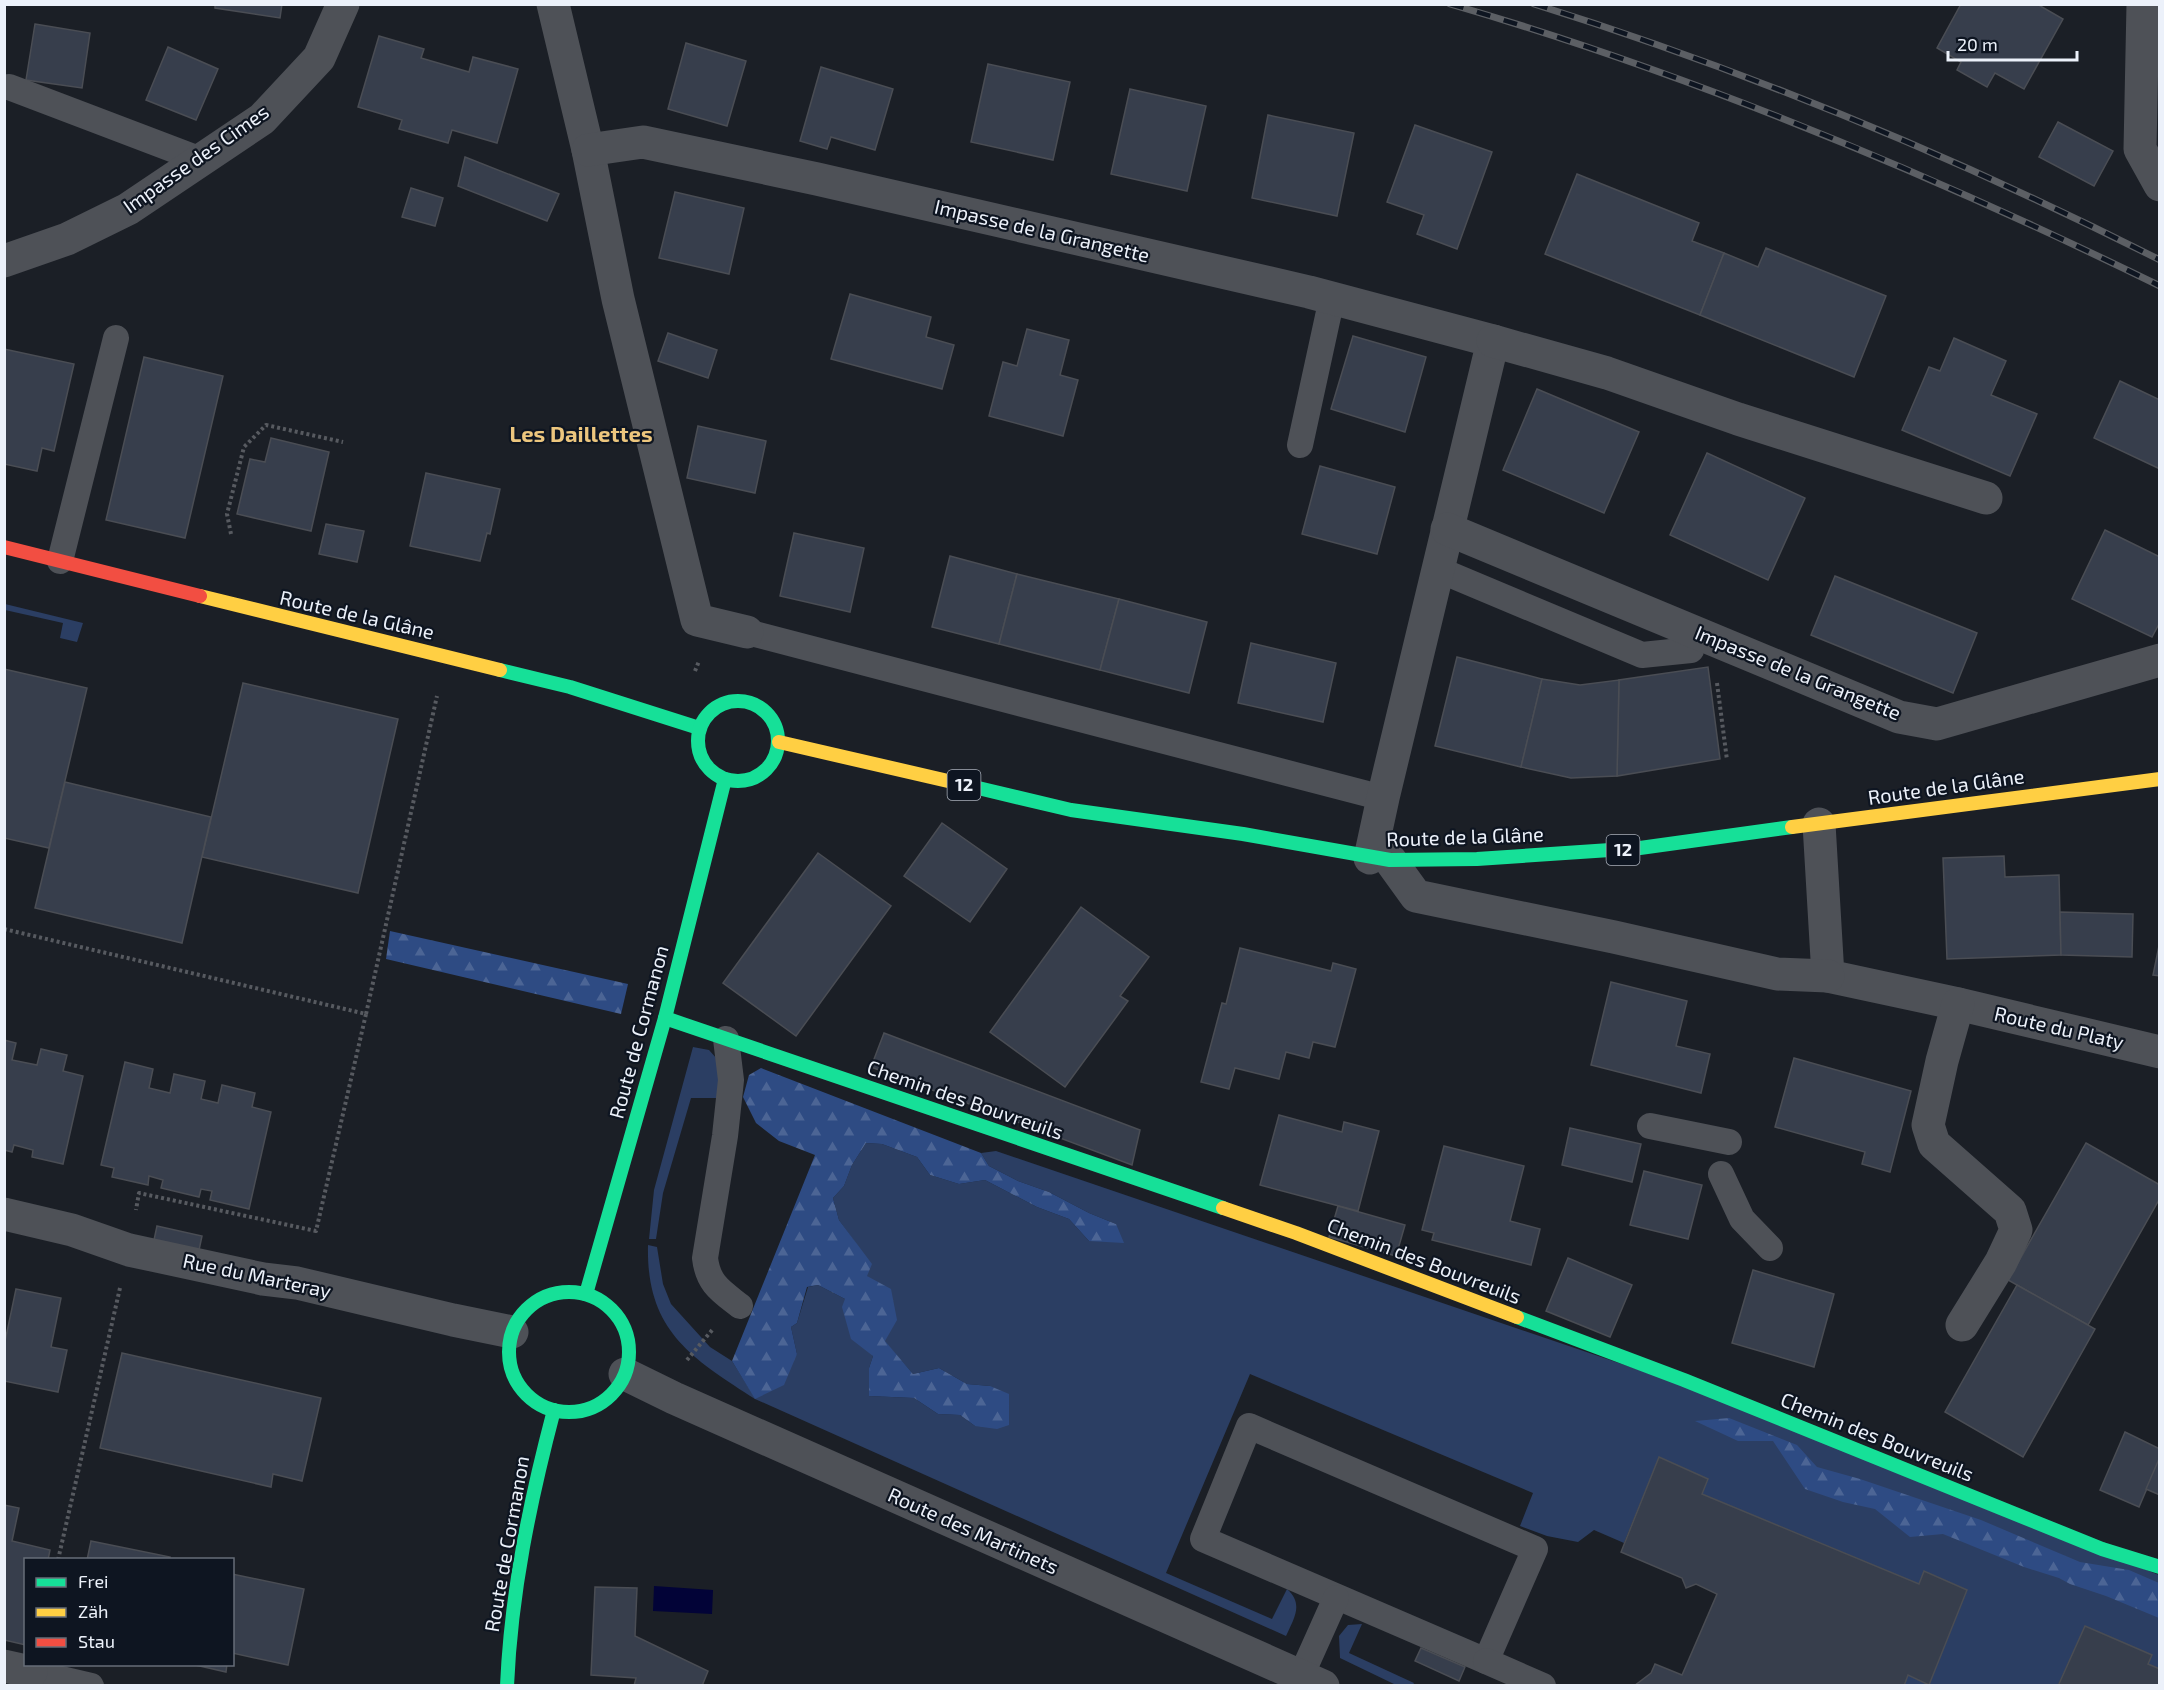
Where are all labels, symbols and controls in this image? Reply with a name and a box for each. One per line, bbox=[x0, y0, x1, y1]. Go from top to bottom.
scale bar bbox=[1948, 24, 2077, 62]
text: 20 m bbox=[1957, 33, 1998, 55]
street label: Impasse des Cimes bbox=[118, 99, 273, 217]
street label: Impasse de la Grangette bbox=[932, 194, 1152, 266]
district label: Les Daillettes bbox=[509, 420, 653, 446]
street label: Route de la Glâne bbox=[278, 585, 437, 643]
street label: Impasse de la Grangette bbox=[1692, 620, 1905, 724]
street label: Route de la Glâne bbox=[1866, 763, 2026, 809]
road number: 12 bbox=[948, 770, 980, 800]
street label: Route de la Glâne bbox=[1386, 821, 1544, 851]
road number: 12 bbox=[1606, 835, 1640, 865]
street label: Route de Cormanon bbox=[603, 942, 673, 1121]
street label: Route du Platy bbox=[1992, 1000, 2127, 1054]
street label: Chemin des Bouvreuils bbox=[864, 1054, 1067, 1144]
street label: Chemin des Bouvreuils bbox=[1324, 1212, 1525, 1308]
street label: Rue du Marteray bbox=[181, 1248, 334, 1303]
street label: Chemin des Bouvreuils bbox=[1777, 1386, 1977, 1486]
street label: Route de Cormanon bbox=[479, 1454, 533, 1634]
street label: Route des Martinets bbox=[885, 1482, 1062, 1578]
legend bbox=[24, 1558, 234, 1666]
text: Frei bbox=[78, 1570, 109, 1592]
text: Zäh bbox=[78, 1600, 109, 1622]
text: Stau bbox=[78, 1630, 115, 1652]

